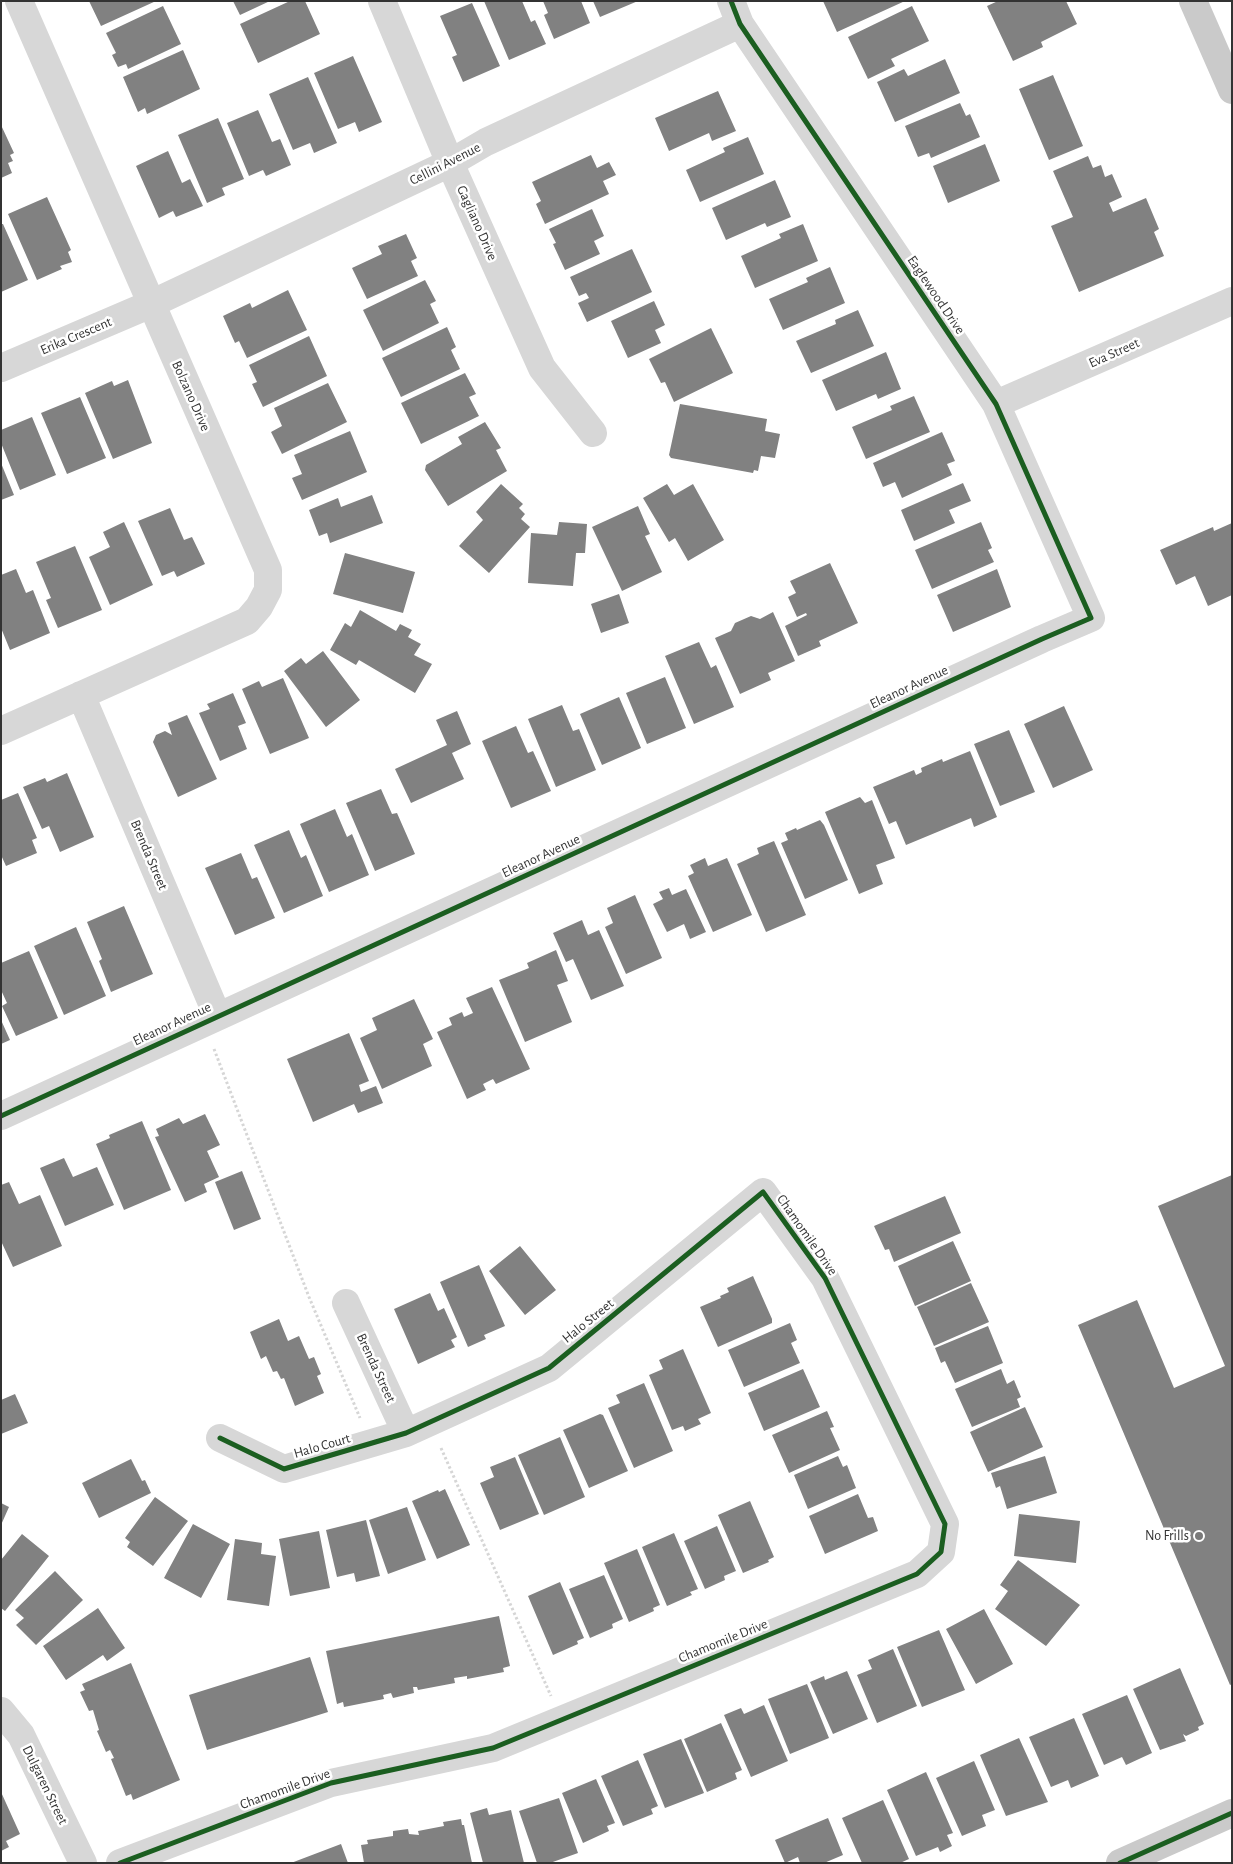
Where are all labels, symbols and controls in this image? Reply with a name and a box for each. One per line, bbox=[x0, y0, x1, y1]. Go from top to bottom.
street label: Cellini Avenue bbox=[407, 139, 483, 189]
street label: Gagliano Drive bbox=[453, 183, 501, 263]
street label: Eaglewood Drive bbox=[903, 252, 969, 338]
street label: Erika Crescent bbox=[38, 313, 114, 359]
street label: Eva Street bbox=[1086, 334, 1142, 372]
street label: Bolzano Drive bbox=[168, 358, 214, 434]
street label: Eleanor Avenue bbox=[867, 662, 951, 712]
street label: Brenda Street bbox=[127, 817, 171, 893]
street label: Eleanor Avenue bbox=[499, 831, 583, 881]
street label: Eleanor Avenue bbox=[130, 999, 214, 1049]
street label: Chamomile Drive bbox=[773, 1191, 841, 1279]
street label: Halo Street bbox=[559, 1295, 617, 1347]
street label: Brenda Street bbox=[353, 1331, 399, 1405]
street label: Halo Court bbox=[292, 1430, 352, 1462]
place label: No Frills bbox=[1145, 1528, 1189, 1544]
marker: No Frills bbox=[1193, 1530, 1205, 1542]
street label: Chamomile Drive bbox=[676, 1615, 770, 1667]
street label: Dulgaren Street bbox=[19, 1743, 71, 1827]
street label: Chamomile Drive bbox=[238, 1765, 332, 1813]

